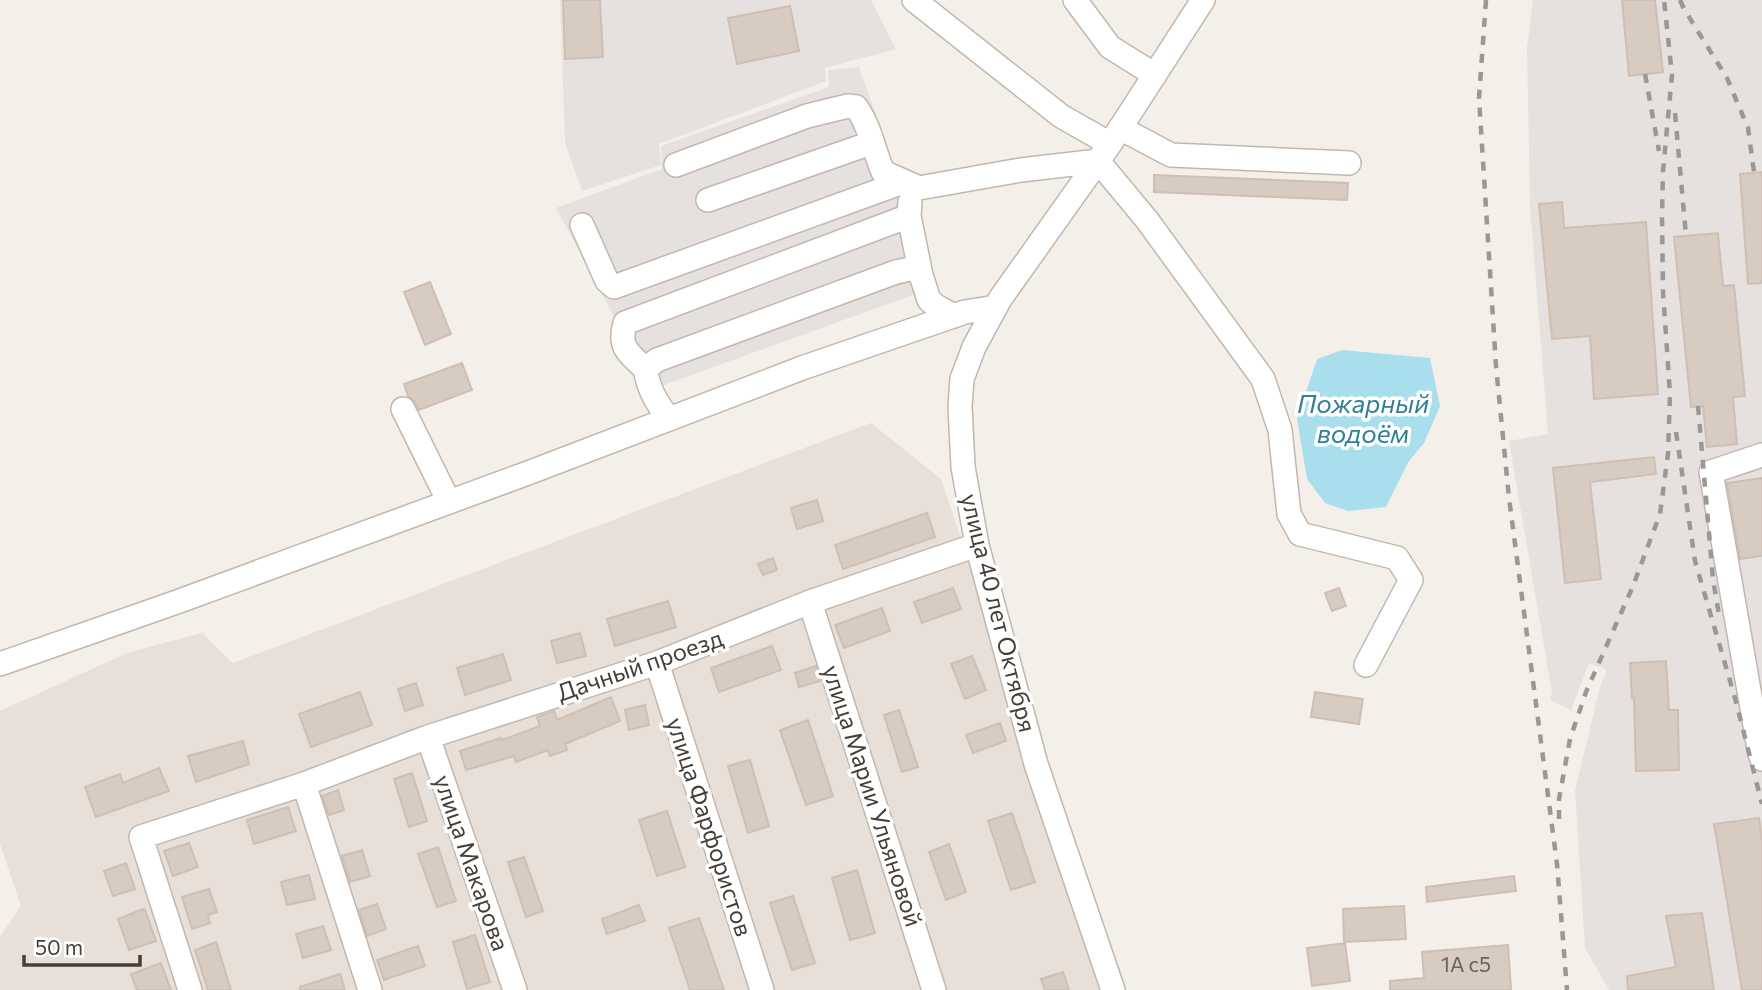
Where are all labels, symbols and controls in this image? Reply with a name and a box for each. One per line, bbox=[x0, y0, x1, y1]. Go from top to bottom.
water label: Пожарный водоём bbox=[1297, 387, 1429, 448]
street label: улица 40 лет Октября bbox=[956, 490, 1043, 735]
street label: Дачный проезд bbox=[553, 623, 726, 707]
street label: улица Марии Ульяновой bbox=[817, 661, 929, 930]
street label: улица Фарфористов bbox=[661, 713, 759, 940]
street label: улица Макарова bbox=[429, 771, 516, 954]
scale bar bbox=[24, 923, 140, 967]
text: 50 m bbox=[35, 934, 83, 959]
house number: 1А с5 bbox=[1441, 951, 1491, 976]

